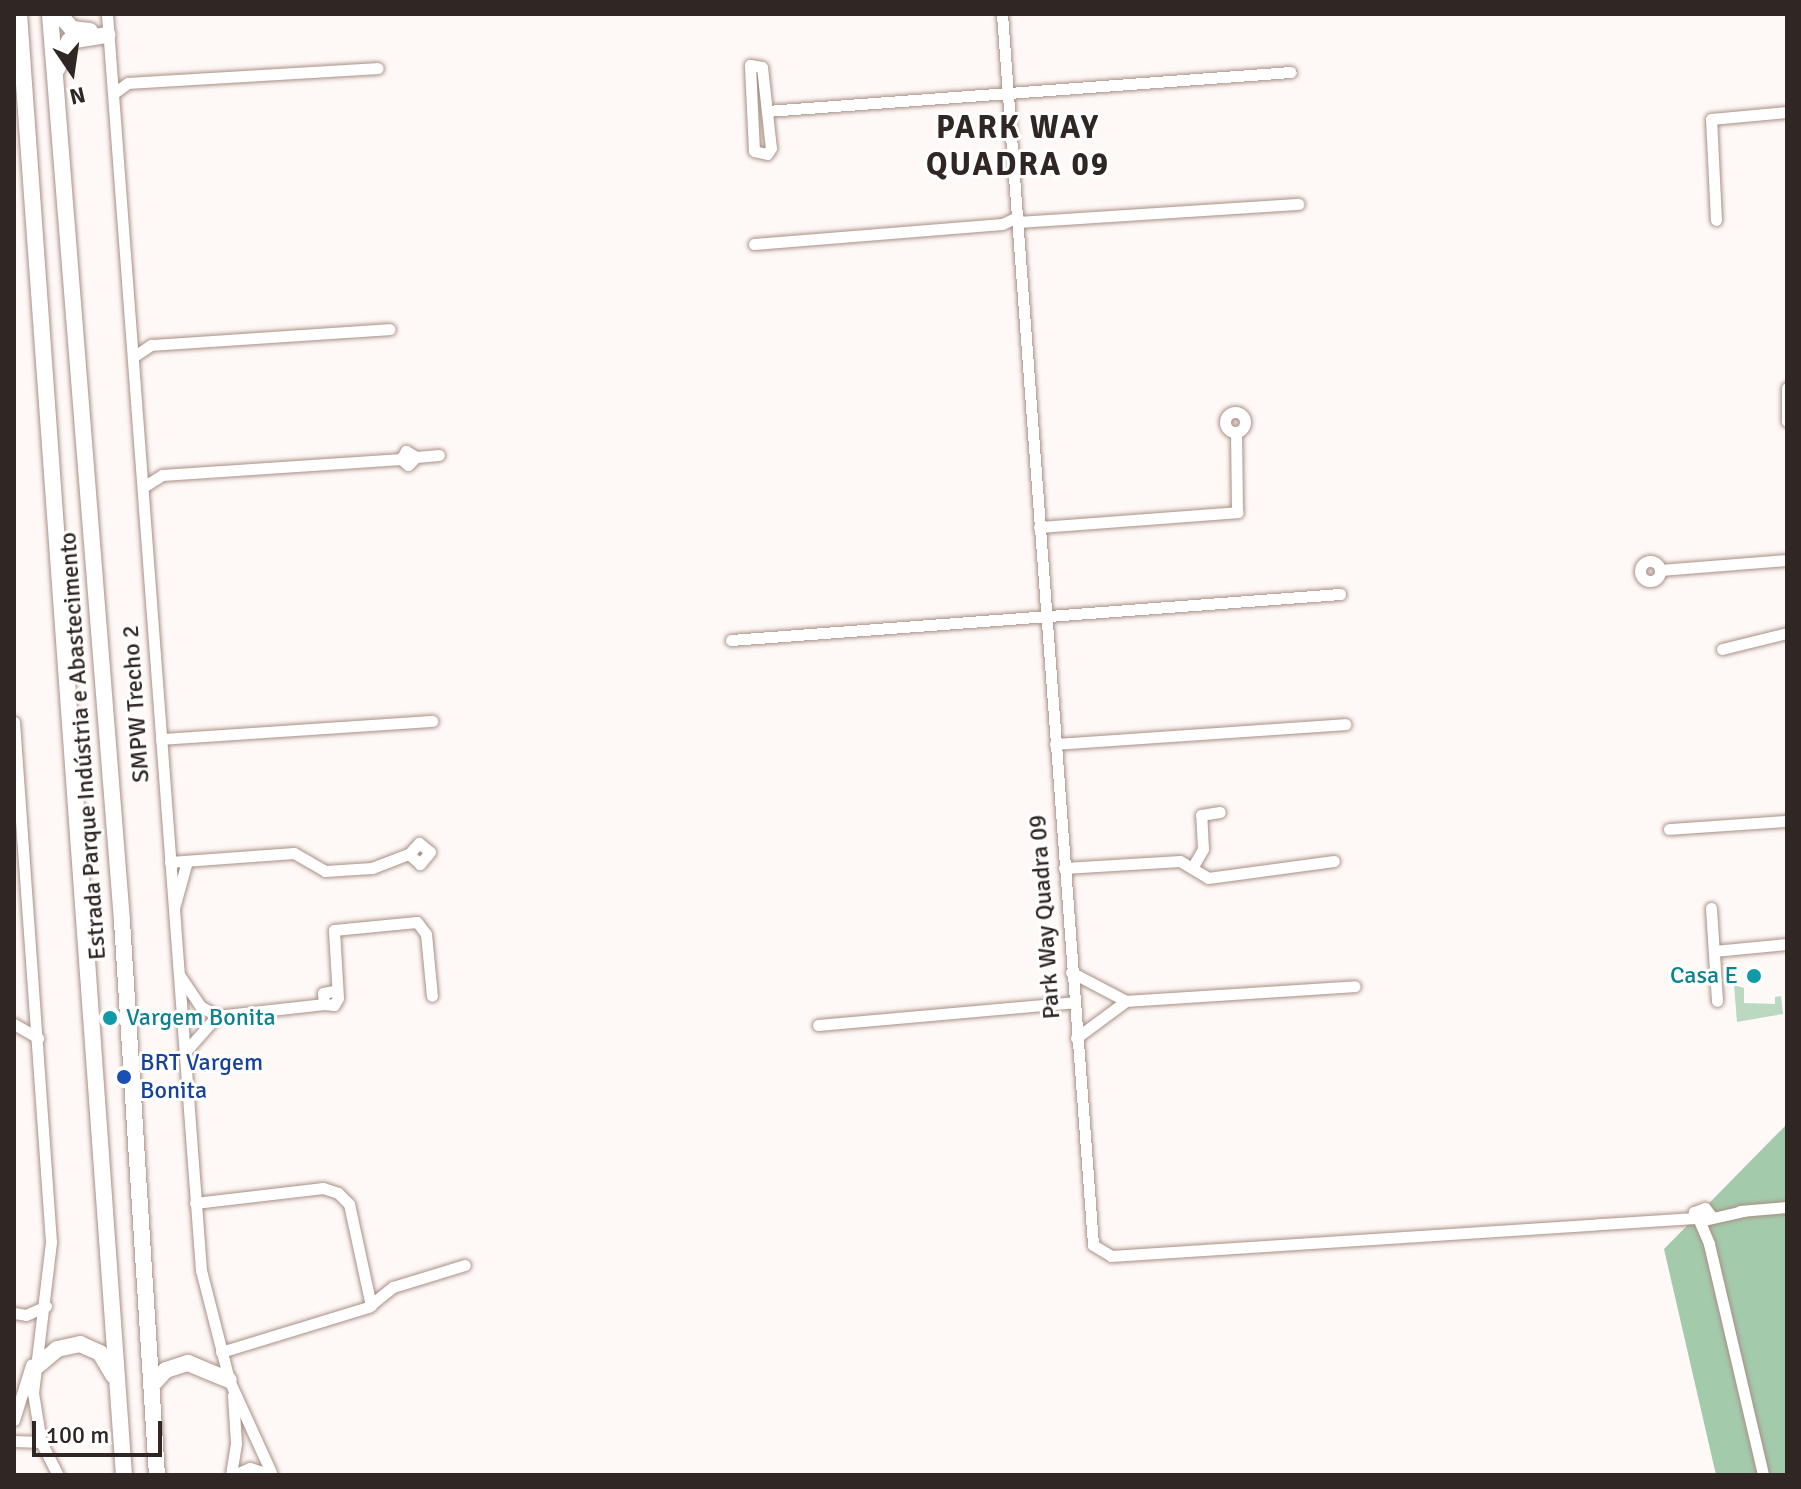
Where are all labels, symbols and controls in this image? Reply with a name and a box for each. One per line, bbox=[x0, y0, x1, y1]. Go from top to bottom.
north arrow bbox=[32, 32, 112, 112]
text: N bbox=[67, 81, 88, 111]
district label: PARK WAY QUADRA 09 bbox=[926, 110, 1110, 185]
street label: Estrada Parque Indústria e Abastecimento bbox=[54, 531, 112, 961]
street label: SMPW Trecho 2 bbox=[116, 624, 156, 784]
street label: Park Way Quadra 09 bbox=[1023, 814, 1067, 1020]
place label: Casa E bbox=[1670, 962, 1738, 990]
marker: Casa E bbox=[1745, 967, 1763, 985]
place label: Vargem Bonita bbox=[126, 1004, 276, 1032]
marker: Vargem Bonita bbox=[101, 1009, 119, 1027]
place label: BRT Vargem Bonita bbox=[140, 1049, 263, 1105]
marker: BRT Vargem Bonita bbox=[115, 1068, 133, 1086]
scale bar bbox=[36, 1405, 166, 1455]
text: 100 m bbox=[46, 1420, 109, 1450]

